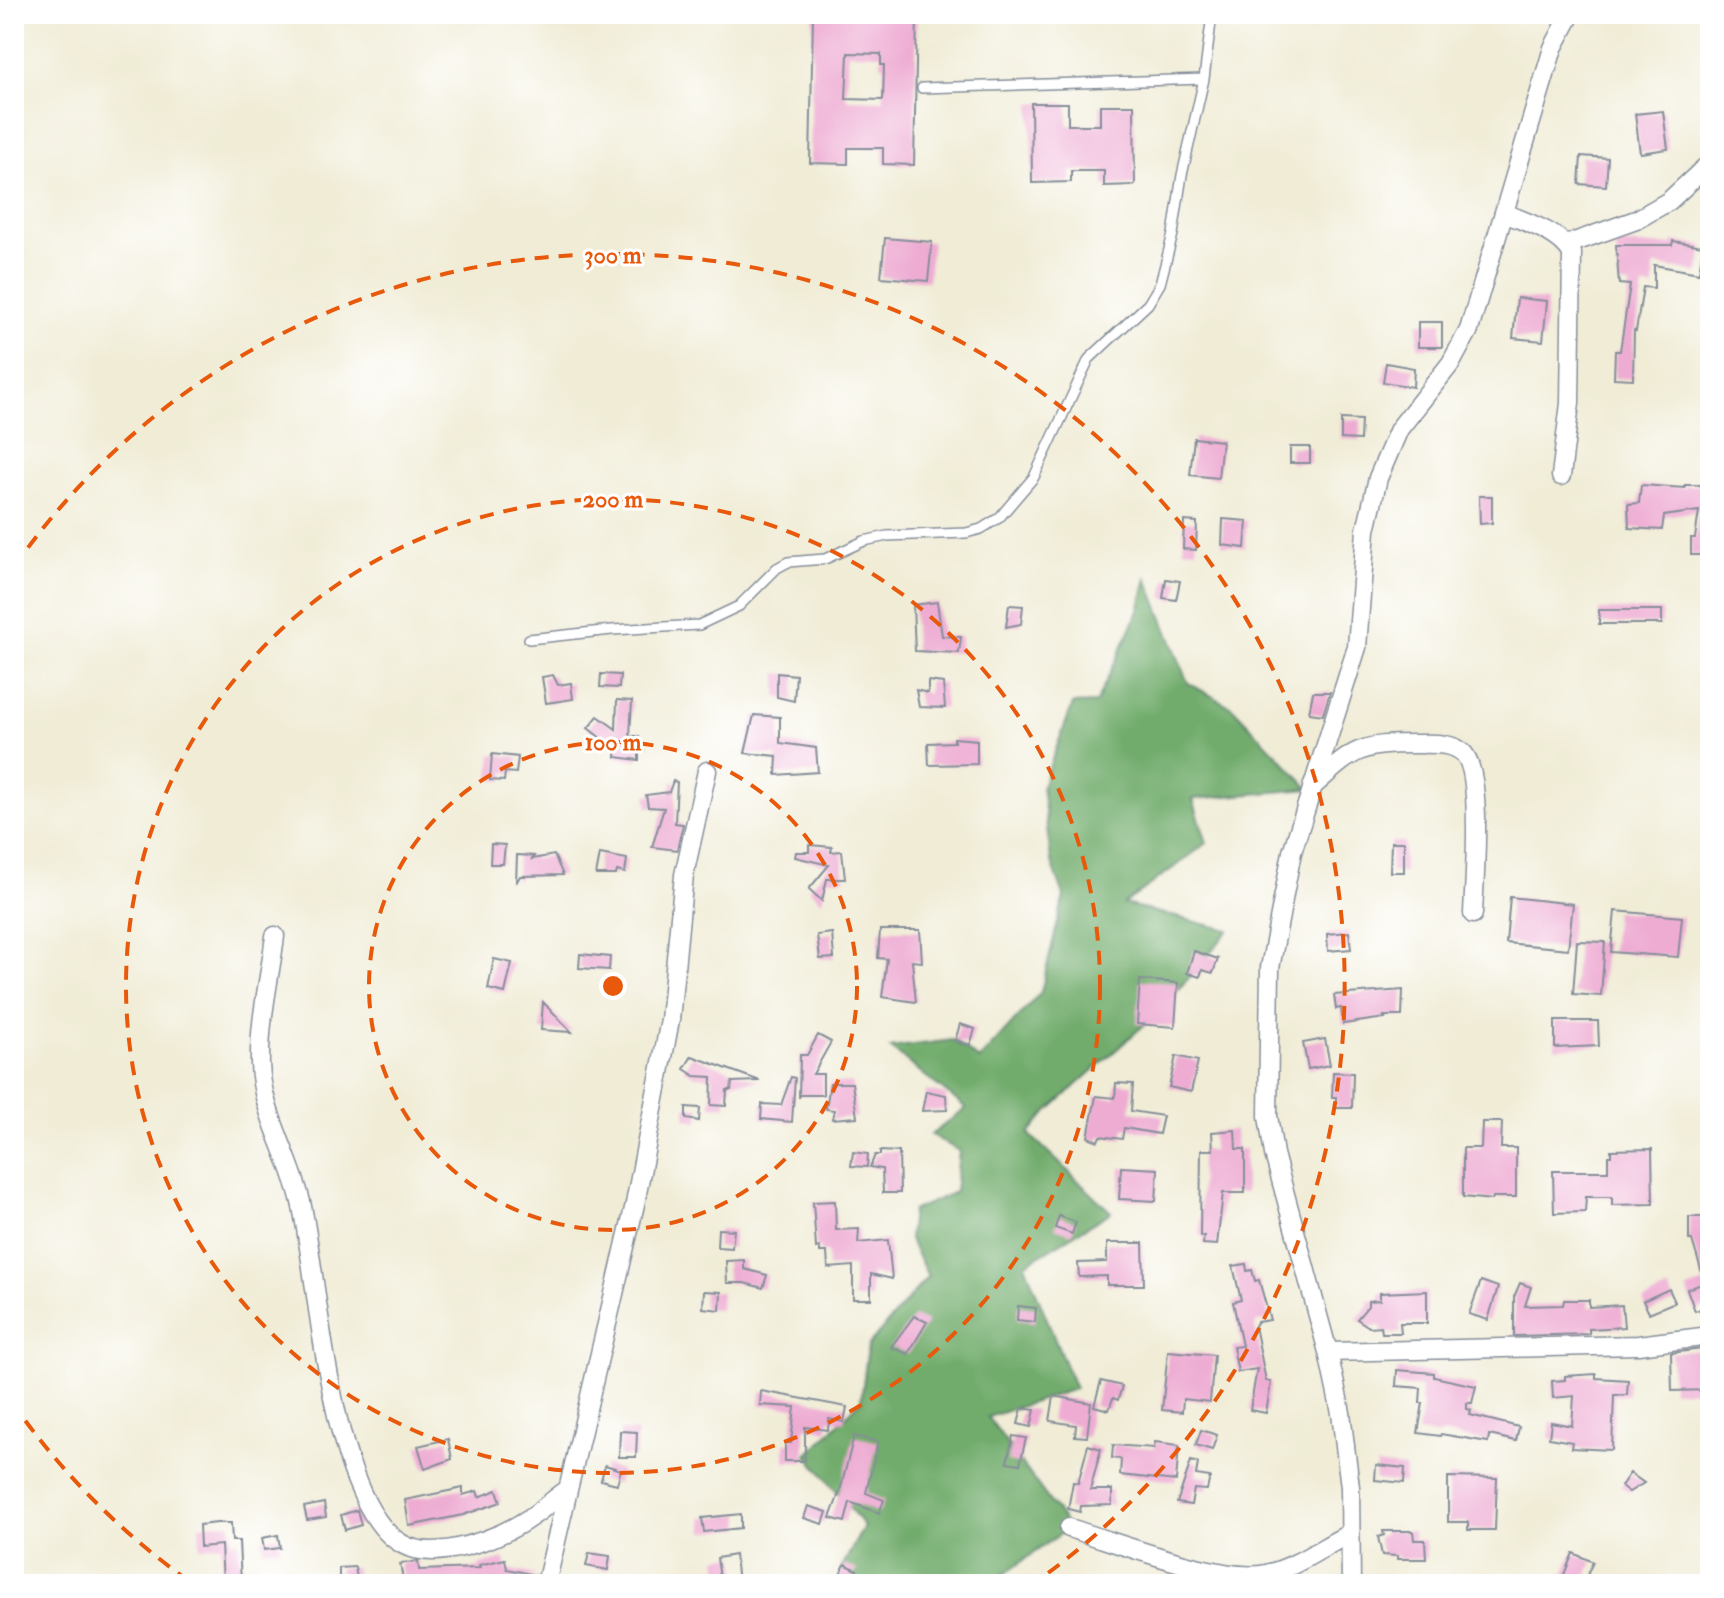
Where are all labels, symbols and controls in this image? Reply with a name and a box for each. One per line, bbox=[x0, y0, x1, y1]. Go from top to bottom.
text: 300 m bbox=[584, 240, 642, 271]
text: 200 m bbox=[583, 484, 644, 515]
text: 100 m bbox=[585, 727, 642, 758]
centre of rings bbox=[599, 972, 627, 1000]

